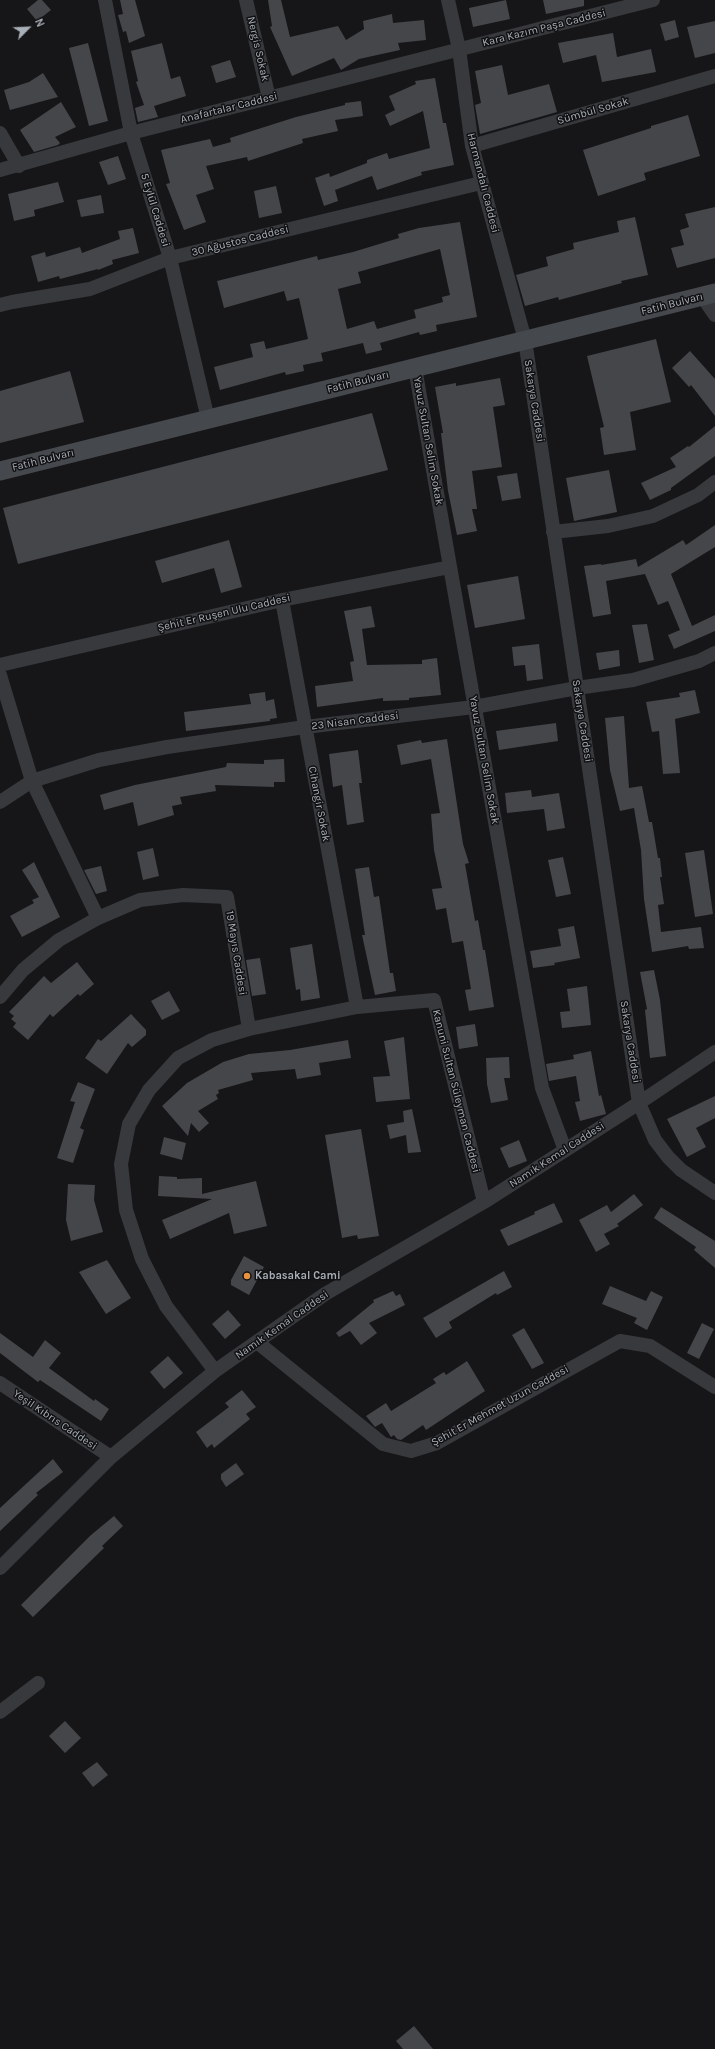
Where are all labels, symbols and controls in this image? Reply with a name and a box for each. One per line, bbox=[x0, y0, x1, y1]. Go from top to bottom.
street label: Kara Kazım Paşa Caddesi bbox=[481, 6, 607, 50]
north arrow bbox=[8, 8, 48, 48]
street label: Nergis Sokak bbox=[244, 15, 272, 83]
text: N bbox=[32, 17, 47, 29]
street label: Anafartalar Caddesi bbox=[179, 90, 279, 126]
street label: Sümbül Sokak bbox=[556, 95, 630, 127]
street label: Harmandalı Caddesi bbox=[464, 132, 502, 234]
street label: 5 Eylül Caddesi bbox=[138, 172, 172, 248]
street label: 30 Ağustos Caddesi bbox=[190, 223, 290, 259]
street label: Fatih Bulvarı bbox=[640, 290, 704, 318]
street label: Sakarya Caddesi bbox=[521, 359, 547, 443]
street label: Fatih Bulvarı bbox=[326, 368, 390, 396]
street label: Yavuz Sultan Selim Sokak bbox=[410, 376, 446, 506]
street label: Fatih Bulvarı bbox=[11, 446, 75, 474]
street label: Şehit Er Ruşen Ulu Caddesi bbox=[156, 591, 292, 635]
street label: Sakarya Caddesi bbox=[569, 679, 595, 763]
street label: Yavuz Sultan Selim Sokak bbox=[466, 695, 502, 825]
street label: 23 Nisan Caddesi bbox=[311, 709, 399, 733]
street label: Cihangir Sokak bbox=[305, 765, 333, 843]
street label: 19 Mayıs Caddesi bbox=[223, 910, 249, 996]
street label: Sakarya Caddesi bbox=[617, 1000, 643, 1084]
street label: Kanuni Sultan Süleyman Caddesi bbox=[429, 1008, 483, 1174]
street label: Namık Kemal Caddesi bbox=[507, 1119, 607, 1191]
place label: Kabasakal Cami bbox=[255, 1269, 341, 1283]
marker: Kabasakal Cami bbox=[242, 1271, 252, 1281]
street label: Namık Kemal Caddesi bbox=[233, 1288, 331, 1362]
street label: Şehit Er Mehmet Uzun Caddesi bbox=[429, 1363, 571, 1449]
street label: Yeşil Kıbrıs Caddesi bbox=[11, 1387, 99, 1453]

